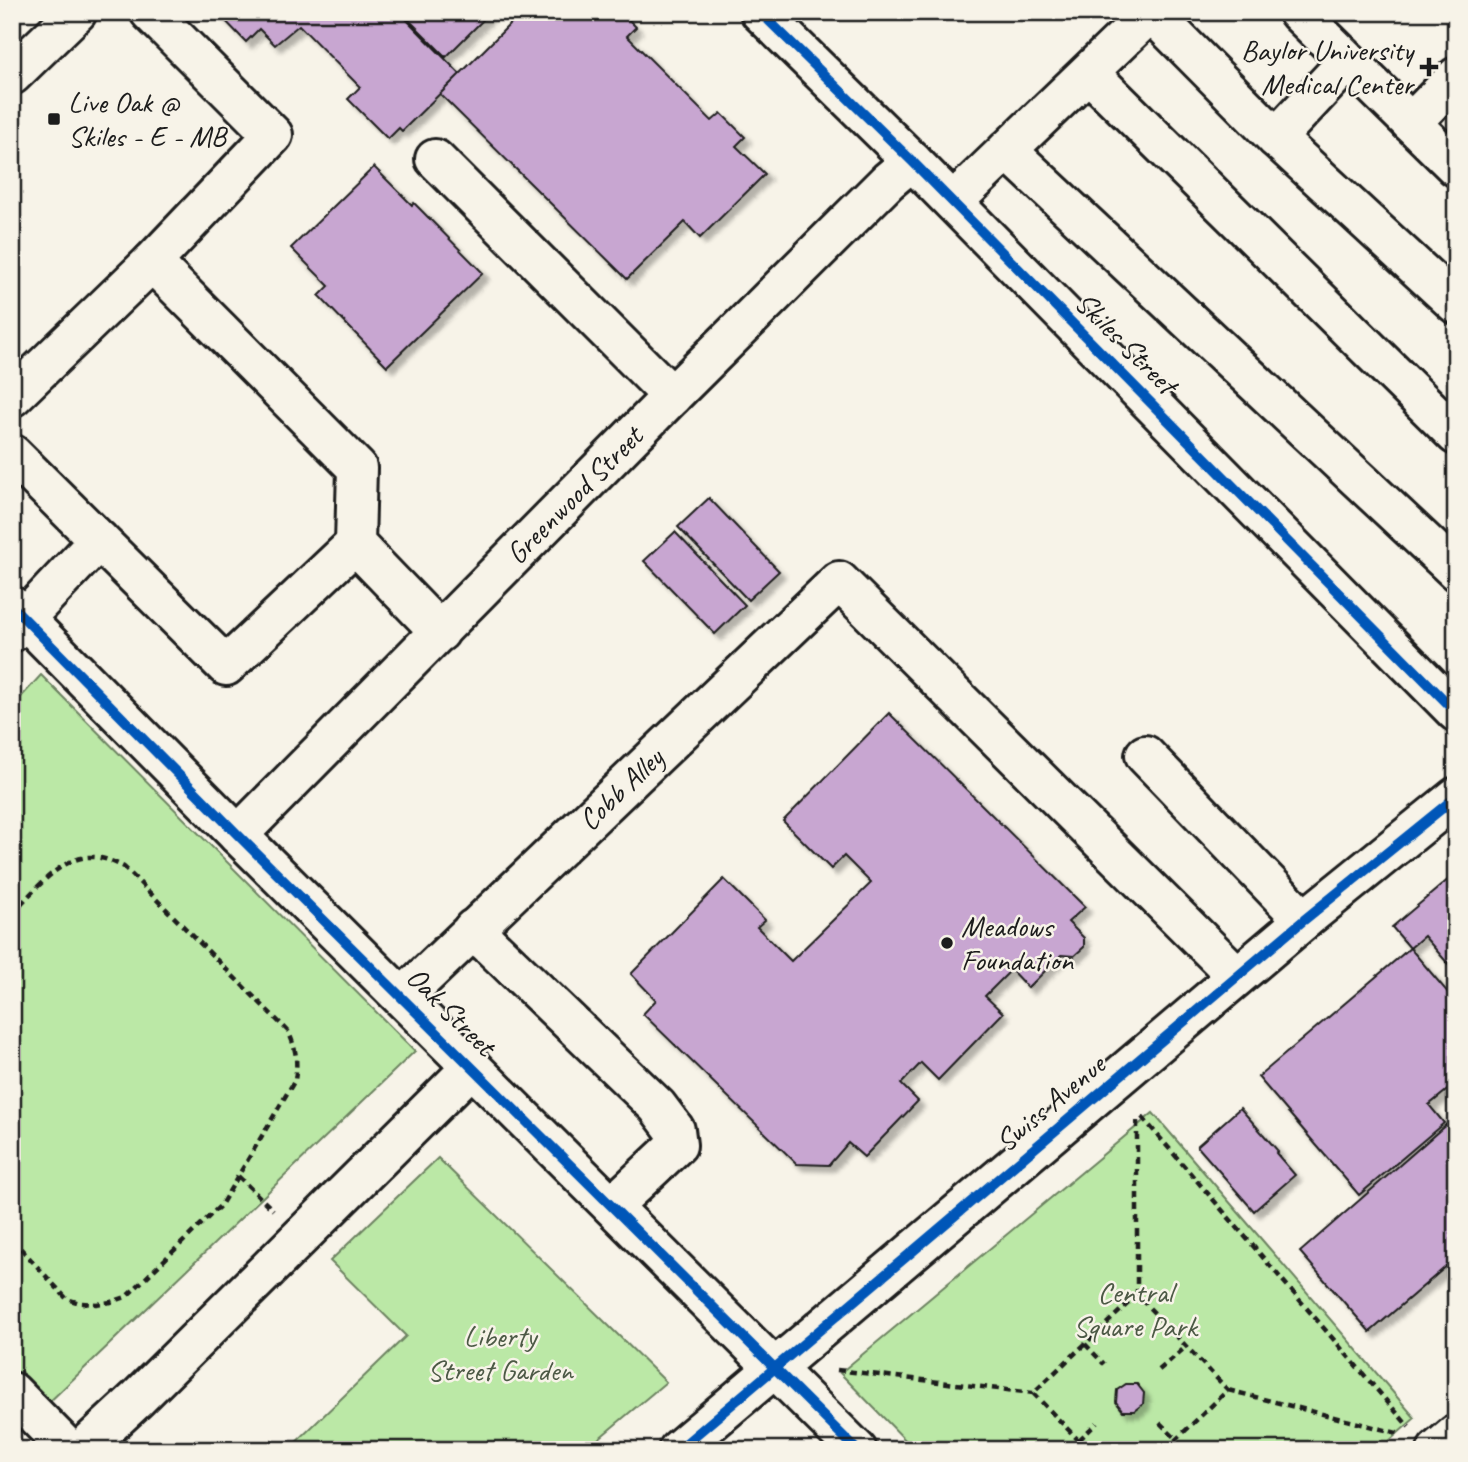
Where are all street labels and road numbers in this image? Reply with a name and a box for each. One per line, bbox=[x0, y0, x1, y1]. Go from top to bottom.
street label: Skiles Street bbox=[1067, 284, 1188, 405]
street label: Greenwood Street bbox=[498, 416, 653, 572]
street label: Cobb Alley bbox=[570, 739, 673, 839]
street label: Oak Street bbox=[398, 958, 506, 1066]
street label: Swiss Avenue bbox=[987, 1045, 1114, 1160]

